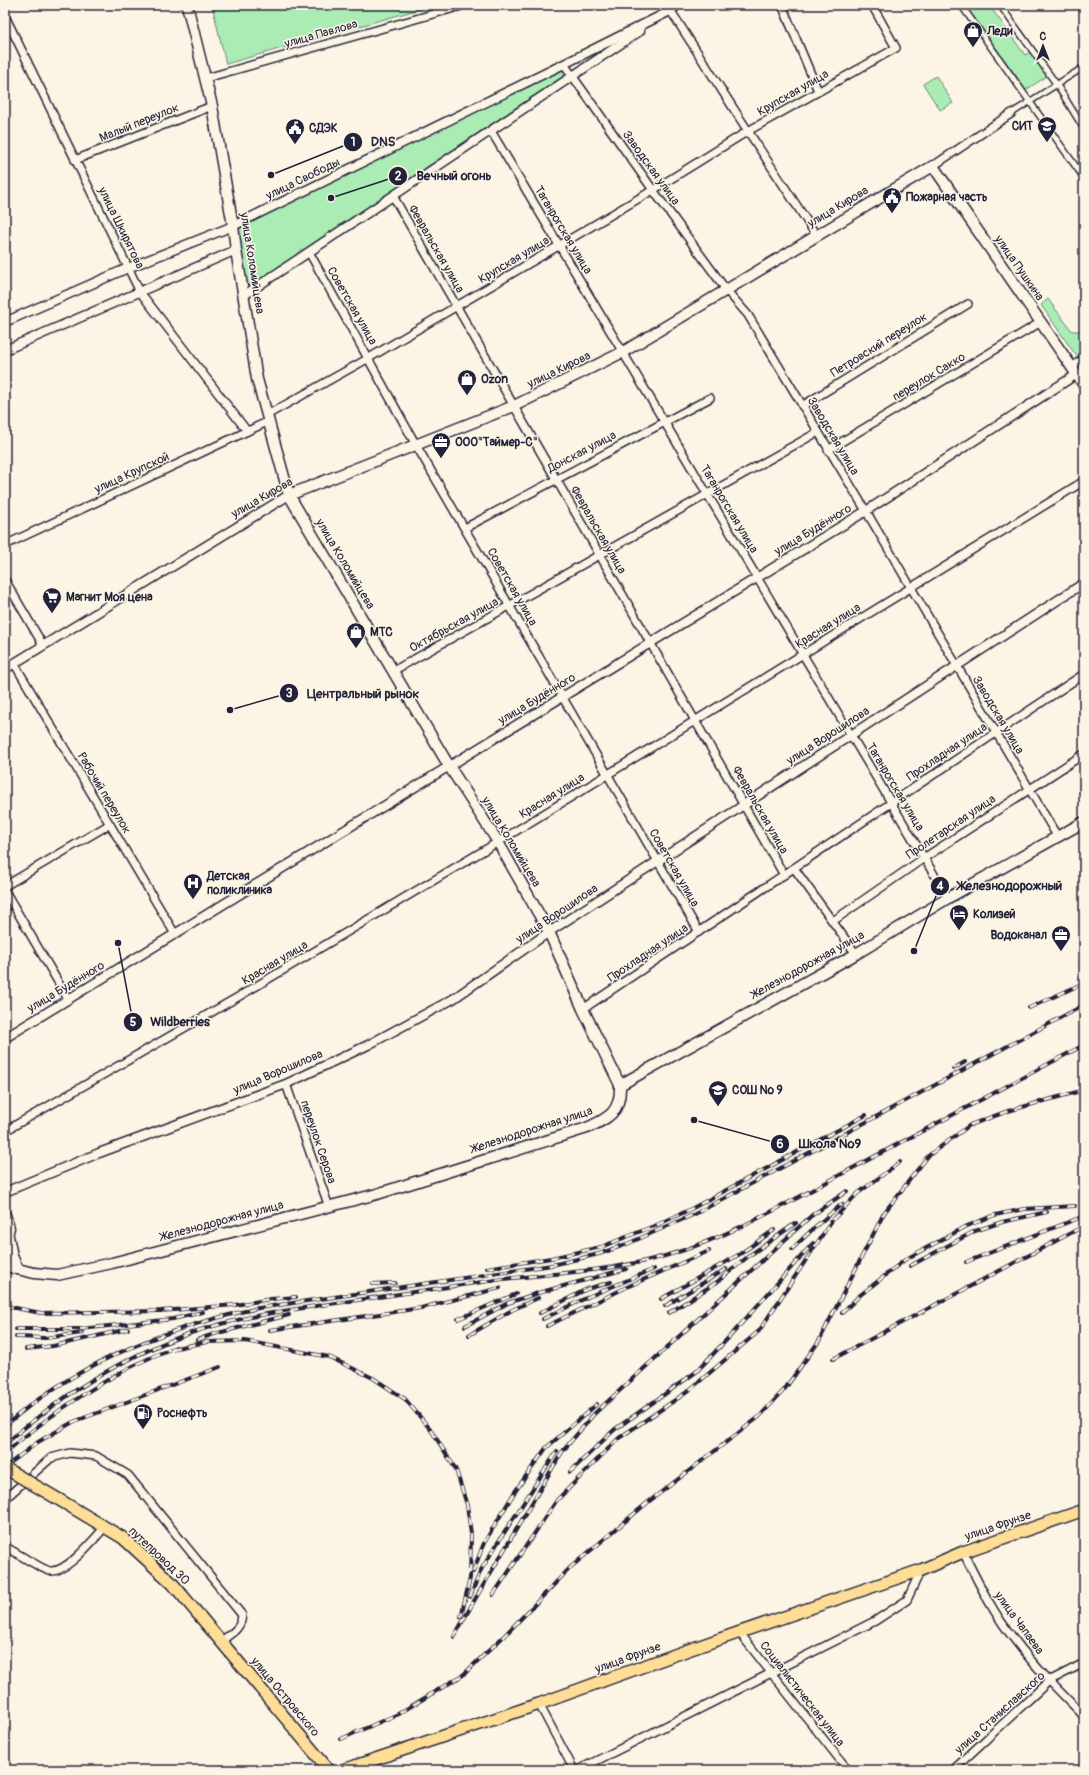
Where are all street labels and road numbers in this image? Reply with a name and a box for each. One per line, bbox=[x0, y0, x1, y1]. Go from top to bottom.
street label: улица Павлова bbox=[282, 16, 360, 52]
street label: Крупская улица bbox=[755, 66, 832, 119]
street label: Малый переулок bbox=[97, 100, 181, 146]
street label: Заводская улица bbox=[619, 128, 683, 208]
street label: улица Свободы bbox=[263, 154, 343, 204]
street label: Таганрогская улица bbox=[531, 183, 595, 277]
street label: улица Кирова bbox=[804, 183, 871, 232]
street label: улица Шкирятова bbox=[94, 184, 147, 272]
street label: Февральская улица bbox=[405, 202, 467, 296]
street label: улица Коломийцева bbox=[236, 210, 267, 315]
street label: улица Пушкина bbox=[990, 232, 1047, 304]
street label: Крупская улица bbox=[476, 233, 552, 287]
street label: Советская улица bbox=[324, 264, 381, 348]
street label: Петровский переулок bbox=[828, 309, 930, 381]
street label: улица Кирова bbox=[524, 348, 593, 392]
street label: переулок Сакко bbox=[890, 349, 969, 405]
street label: Заводская улица bbox=[804, 394, 862, 478]
street label: Донская улица bbox=[544, 427, 619, 477]
street label: улица Крупской bbox=[91, 449, 172, 497]
street label: Таганрогская улица bbox=[697, 462, 761, 556]
street label: улица Кирова bbox=[228, 474, 296, 522]
street label: Февральская улица bbox=[567, 483, 629, 577]
street label: улица Будённого bbox=[771, 501, 855, 559]
street label: улица Коломийцева bbox=[312, 515, 378, 612]
street label: Советская улица bbox=[484, 545, 541, 629]
street label: Октябрьская улица bbox=[407, 594, 502, 656]
street label: Красная улица bbox=[793, 600, 864, 652]
street label: улица Будённого bbox=[495, 670, 579, 728]
street label: Заводская улица bbox=[969, 673, 1027, 757]
street label: улица Ворошилова bbox=[783, 703, 873, 769]
street label: Прохладная улица bbox=[904, 719, 991, 785]
street label: Таганрогская улица bbox=[863, 740, 927, 834]
street label: Рабочий переулок bbox=[74, 750, 134, 836]
street label: Февральская улица bbox=[729, 763, 791, 857]
street label: Красная улица bbox=[517, 770, 588, 822]
street label: Пролетарская улица bbox=[903, 791, 999, 863]
street label: улица Коломийцева bbox=[478, 793, 544, 890]
street label: Советская улица bbox=[646, 826, 703, 910]
street label: улица Ворошилова bbox=[512, 881, 601, 948]
street label: Прохладная улица bbox=[605, 920, 692, 986]
street label: Железнодорожная улица bbox=[747, 928, 867, 1003]
street label: Красная улица bbox=[239, 937, 311, 988]
street label: улица Будённого bbox=[24, 958, 108, 1016]
street label: улица Ворошилова bbox=[230, 1046, 325, 1098]
street label: переулок Серова bbox=[297, 1098, 339, 1186]
street label: Железнодорожная улица bbox=[468, 1103, 595, 1157]
street label: Железнодорожная улица bbox=[157, 1197, 286, 1245]
street label: улица Фрунзе bbox=[962, 1508, 1033, 1545]
street label: путепровод 30 bbox=[125, 1524, 193, 1588]
street label: улица Чапаева bbox=[990, 1588, 1047, 1658]
street label: улица Фрунзе bbox=[592, 1639, 663, 1677]
street label: Социалистическая улица bbox=[756, 1639, 848, 1750]
street label: улица Островского bbox=[247, 1653, 323, 1740]
street label: улица Станиславского bbox=[951, 1668, 1049, 1758]

